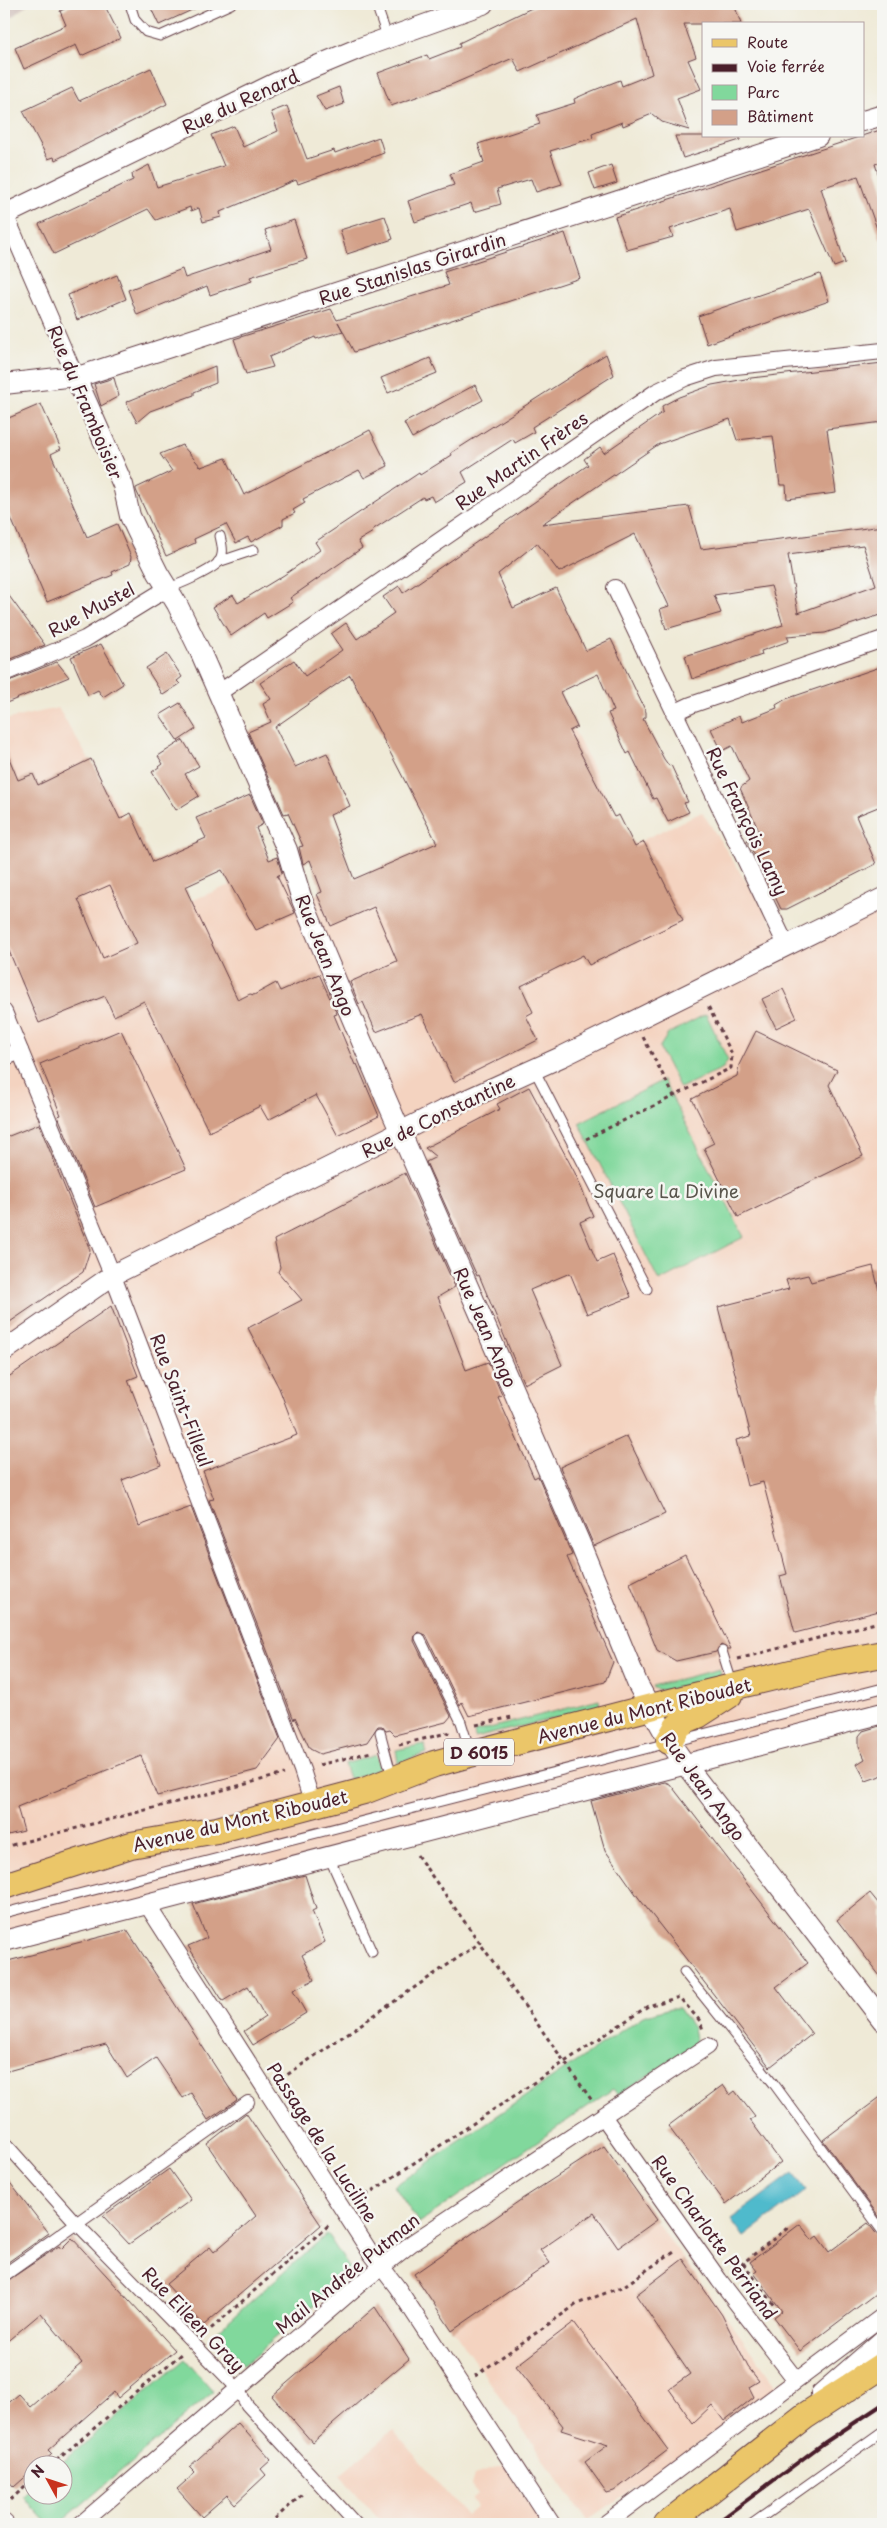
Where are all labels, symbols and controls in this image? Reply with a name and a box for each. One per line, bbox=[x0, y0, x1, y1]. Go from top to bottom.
legend bbox=[702, 22, 864, 138]
text: Route bbox=[747, 30, 788, 53]
text: Voie ferrée bbox=[747, 54, 825, 77]
street label: Rue du Renard bbox=[177, 62, 303, 140]
text: Parc bbox=[747, 80, 780, 103]
text: Bâtiment bbox=[747, 104, 814, 127]
street label: Rue Stanislas Girardin bbox=[315, 225, 509, 311]
street label: Rue du Framboisier bbox=[41, 321, 131, 484]
street label: Rue Martin Frères bbox=[449, 404, 593, 516]
street label: Rue Mustel bbox=[43, 575, 139, 643]
street label: Rue François Lamy bbox=[700, 742, 796, 900]
street label: Rue Jean Ango bbox=[289, 890, 363, 1020]
street label: Rue de Constantine bbox=[357, 1066, 519, 1164]
park label: Square La Divine bbox=[593, 1177, 739, 1204]
street label: Rue Jean Ango bbox=[447, 1263, 525, 1391]
street label: Rue Saint-Filleul bbox=[144, 1329, 220, 1471]
street label: Avenue du Mont Riboudet bbox=[534, 1670, 754, 1750]
street label: Rue Jean Ango bbox=[655, 1726, 753, 1846]
road number: D 6015 bbox=[444, 1738, 514, 1765]
street label: Avenue du Mont Riboudet bbox=[130, 1782, 350, 1858]
street label: Passage de la Luciline bbox=[261, 2057, 385, 2227]
street label: Rue Charlotte Perriand bbox=[646, 2149, 784, 2325]
street label: Mail Andrée Putman bbox=[269, 2206, 425, 2340]
street label: Rue Eileen Gray bbox=[137, 2260, 251, 2378]
north arrow bbox=[22, 2456, 72, 2506]
text: N bbox=[26, 2460, 49, 2482]

